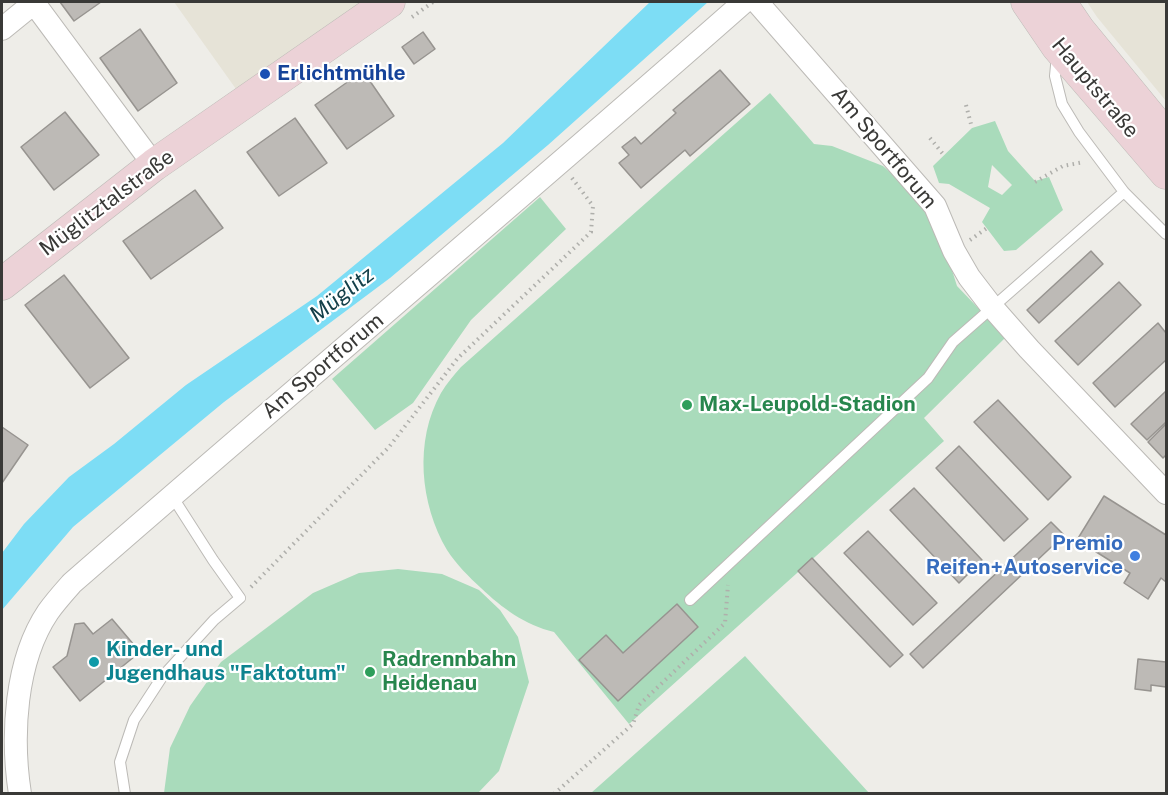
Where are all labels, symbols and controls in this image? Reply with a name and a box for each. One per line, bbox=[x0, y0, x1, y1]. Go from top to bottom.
street label: Hauptstraße bbox=[1046, 33, 1144, 143]
place label: Erlichtmühle bbox=[277, 61, 406, 87]
marker: Erlichtmühle bbox=[258, 67, 272, 81]
street label: Am Sportforum bbox=[826, 82, 942, 214]
street label: Müglitztalstraße bbox=[35, 144, 179, 262]
water label: Müglitz bbox=[305, 262, 379, 328]
street label: Am Sportforum bbox=[257, 308, 389, 424]
place label: Max-Leupold-Stadion bbox=[699, 392, 916, 418]
marker: Max-Leupold-Stadion bbox=[680, 398, 694, 412]
place label: Premio Reifen+Autoservice bbox=[926, 531, 1123, 581]
marker: Premio Reifen+Autoservice bbox=[1128, 549, 1142, 563]
place label: Kinder- und Jugendhaus "Faktotum" bbox=[106, 637, 346, 687]
place label: Radrennbahn Heidenau bbox=[382, 647, 516, 697]
marker: Kinder- und Jugendhaus "Faktotum" bbox=[87, 655, 101, 669]
marker: Radrennbahn Heidenau bbox=[363, 665, 377, 679]

